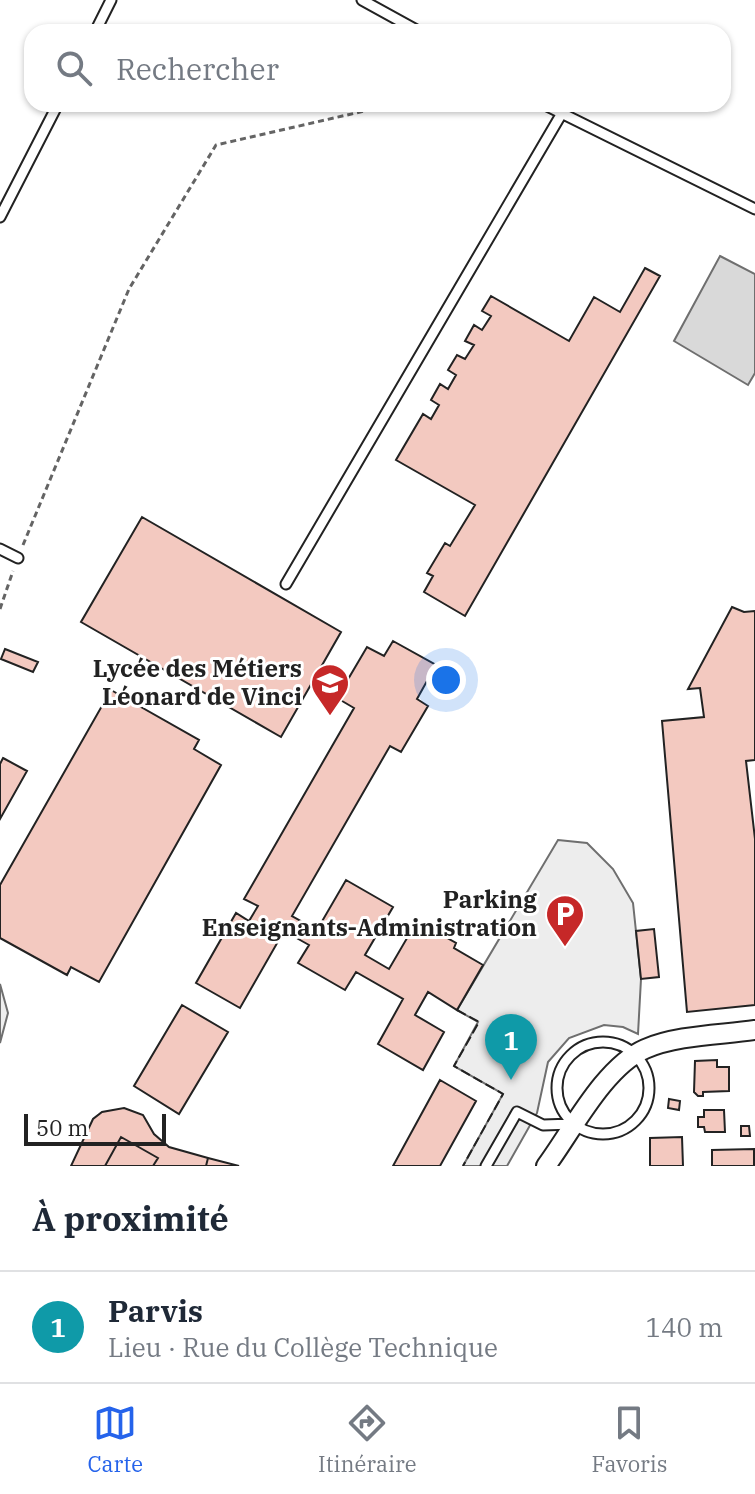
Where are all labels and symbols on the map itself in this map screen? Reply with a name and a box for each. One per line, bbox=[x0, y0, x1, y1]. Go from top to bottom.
place label: Lycée des Métiers Léonard de Vinci bbox=[93, 652, 302, 712]
your location bbox=[426, 660, 466, 700]
school or university icon: Lycée des Métiers Léonard de Vinci bbox=[309, 662, 351, 717]
place label: Parking Enseignants-Administration bbox=[202, 883, 537, 943]
parking icon: Parking Enseignants-Administration bbox=[544, 893, 586, 948]
pin: 1 bbox=[485, 1014, 537, 1080]
scale bar bbox=[24, 1110, 166, 1146]

